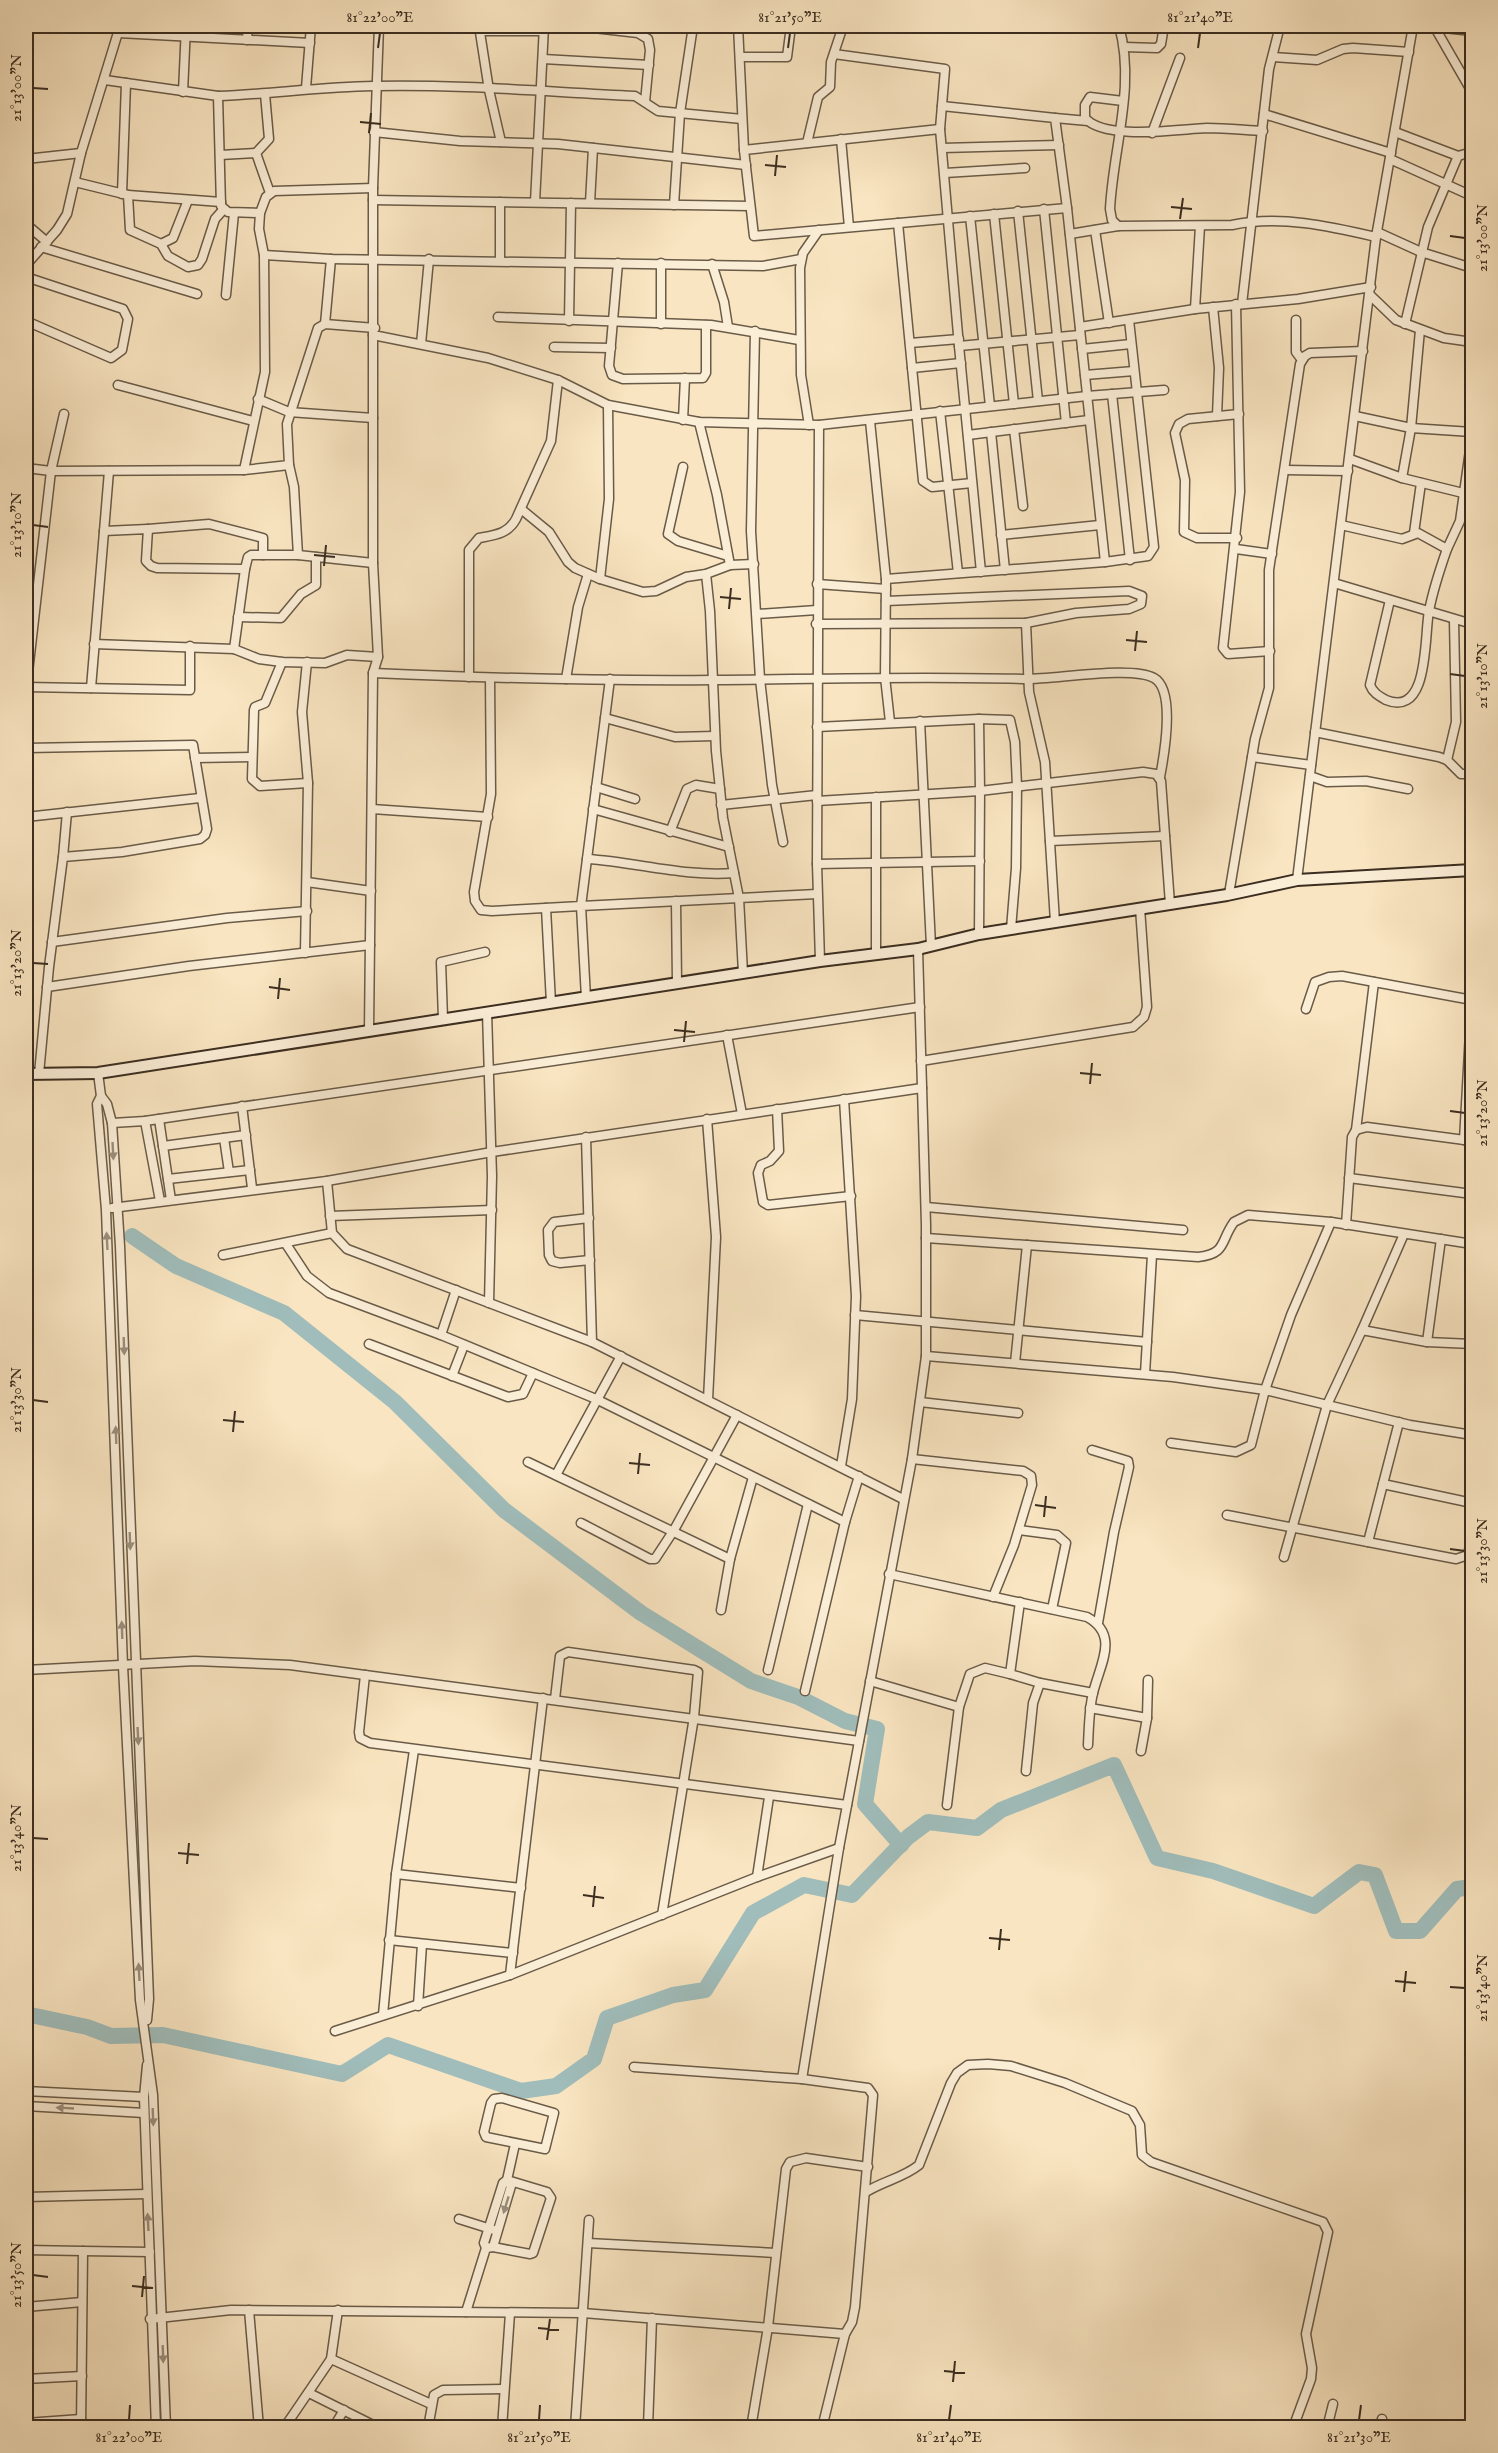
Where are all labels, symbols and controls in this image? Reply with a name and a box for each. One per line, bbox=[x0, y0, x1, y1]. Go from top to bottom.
text: 81°22'00"E bbox=[346, 8, 414, 27]
text: 81°21'50"E bbox=[758, 8, 822, 27]
text: 81°21'40"E bbox=[1167, 8, 1233, 27]
text: 21°13'00"N bbox=[7, 54, 26, 122]
text: 21°13'00"N bbox=[1473, 204, 1492, 272]
text: 21°13'10"N bbox=[7, 492, 26, 558]
text: 21°13'10"N bbox=[1473, 643, 1492, 709]
text: 21°13'20"N bbox=[7, 929, 26, 997]
text: 21°13'20"N bbox=[1473, 1079, 1492, 1147]
one-way arrow bbox=[109, 1142, 118, 1161]
one-way arrow bbox=[103, 1231, 112, 1250]
one-way arrow bbox=[119, 1337, 129, 1356]
text: 21°13'30"N bbox=[7, 1367, 26, 1433]
one-way arrow bbox=[111, 1426, 120, 1445]
text: 21°13'30"N bbox=[1473, 1518, 1492, 1584]
one-way arrow bbox=[125, 1531, 135, 1550]
one-way arrow bbox=[117, 1621, 127, 1640]
one-way arrow bbox=[133, 1726, 142, 1745]
text: 21°13'40"N bbox=[7, 1804, 26, 1872]
text: 21°13'40"N bbox=[1473, 1954, 1492, 2022]
one-way arrow bbox=[134, 1962, 144, 1981]
one-way arrow bbox=[55, 2104, 74, 2113]
one-way arrow bbox=[149, 2107, 158, 2126]
one-way arrow bbox=[500, 2196, 510, 2214]
one-way arrow bbox=[144, 2213, 153, 2232]
text: 21°13'50"N bbox=[7, 2242, 26, 2308]
one-way arrow bbox=[159, 2344, 168, 2363]
text: 81°22'00"E bbox=[95, 2428, 163, 2447]
text: 81°21'50"E bbox=[507, 2428, 571, 2447]
text: 81°21'40"E bbox=[916, 2428, 982, 2447]
text: 81°21'30"E bbox=[1327, 2428, 1391, 2447]

